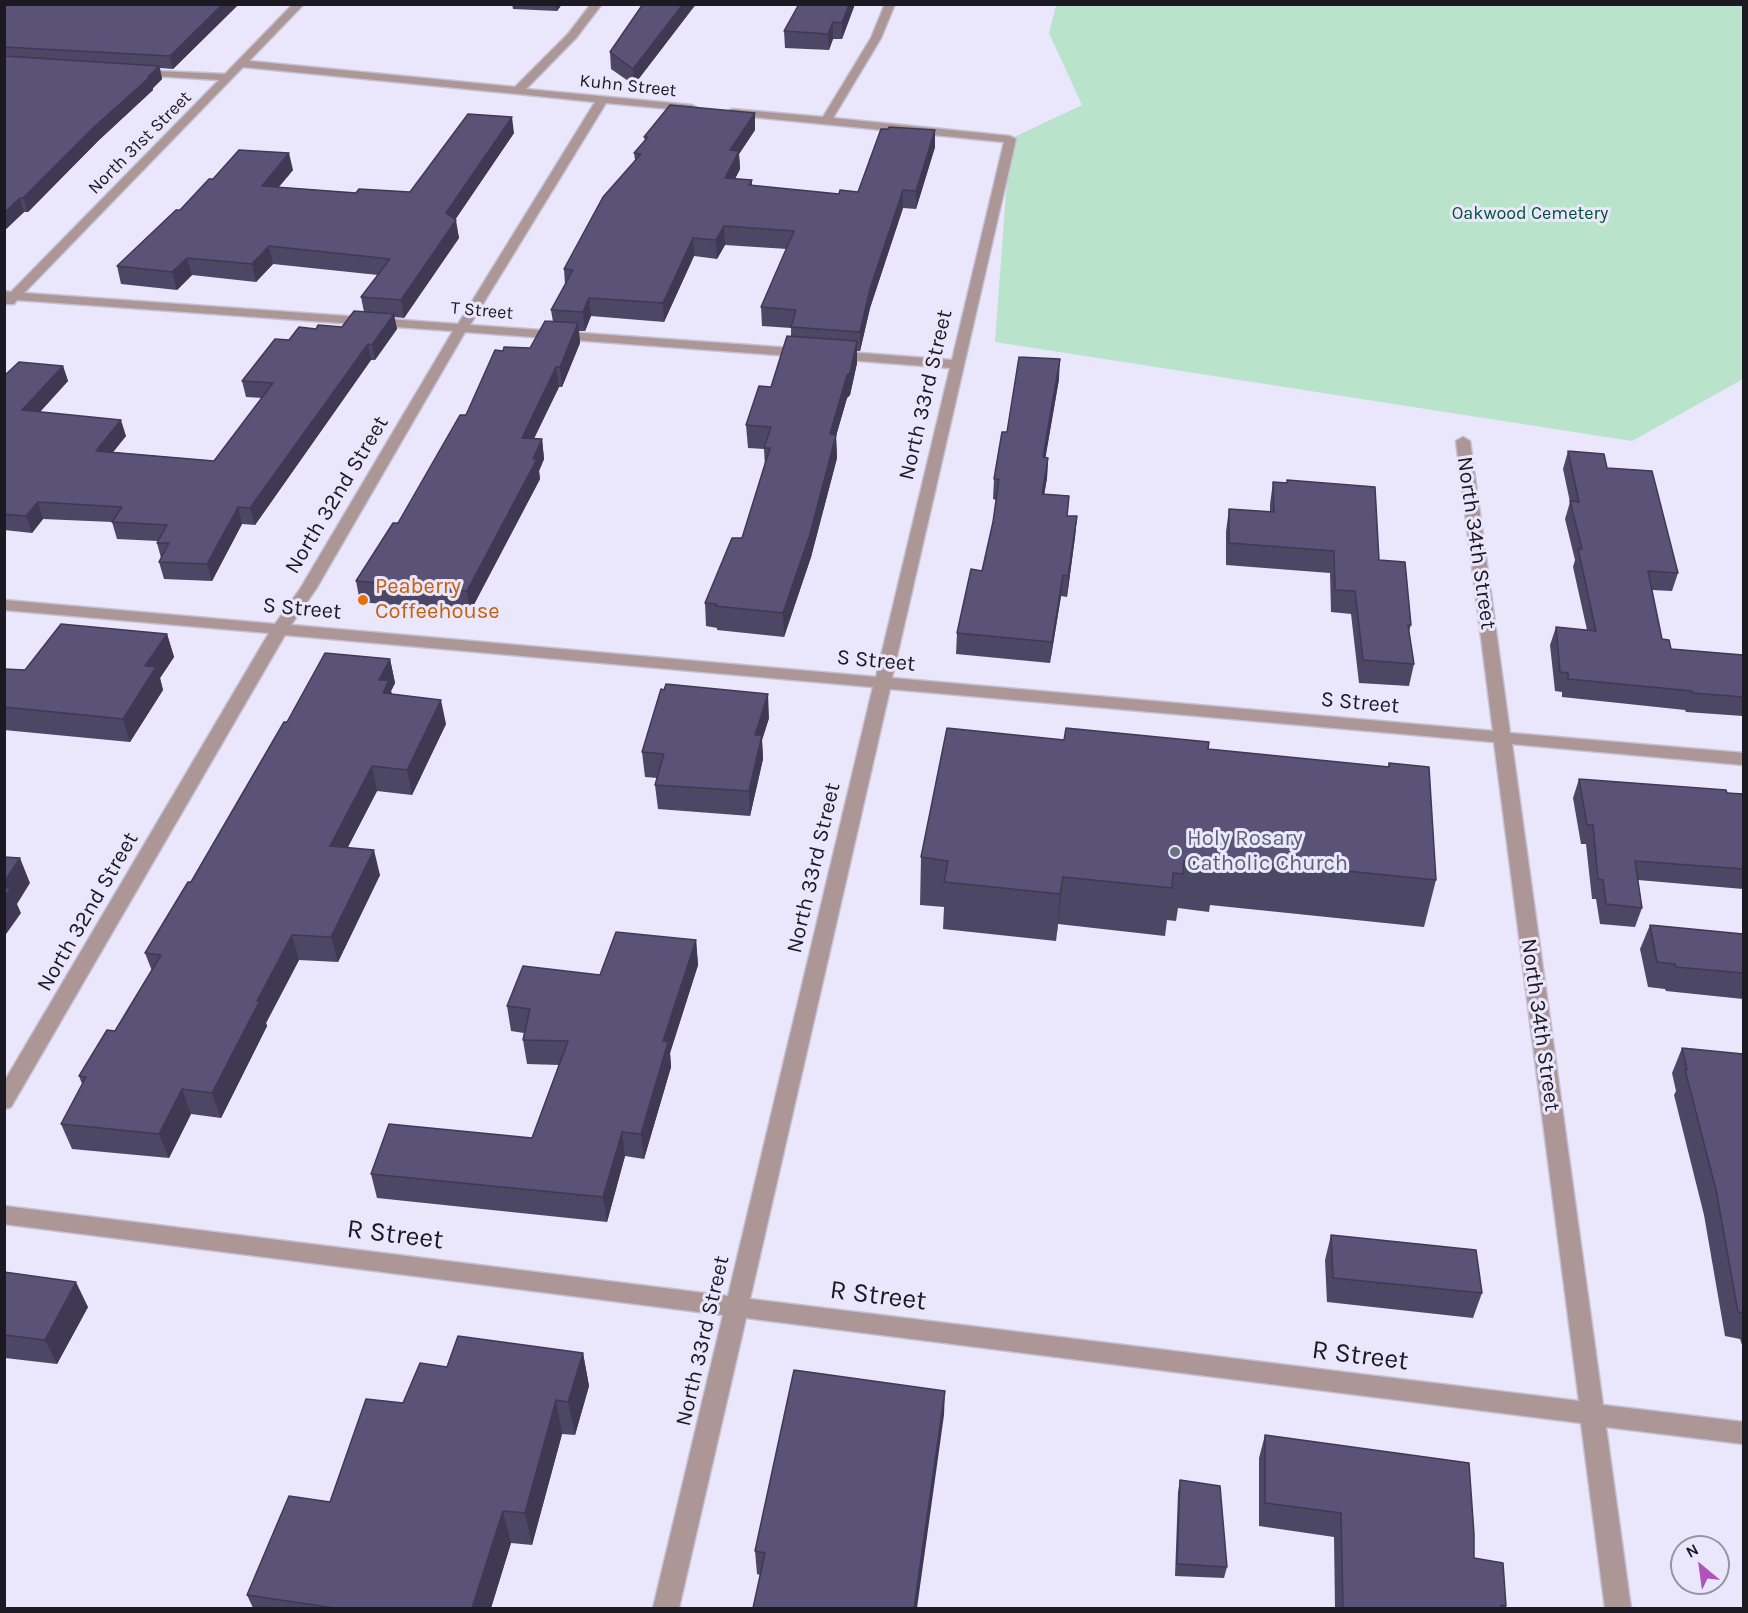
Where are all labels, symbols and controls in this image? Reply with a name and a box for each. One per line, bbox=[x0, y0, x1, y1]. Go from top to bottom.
street label: Kuhn Street bbox=[579, 70, 677, 102]
street label: North 31st Street bbox=[84, 87, 196, 199]
park label: Oakwood Cemetery bbox=[1452, 203, 1608, 225]
street label: T Street bbox=[450, 298, 514, 324]
street label: North 33rd Street bbox=[894, 307, 958, 483]
street label: North 32nd Street bbox=[279, 411, 395, 579]
street label: North 34th Street bbox=[1451, 455, 1501, 631]
place label: Peaberry Coffeehouse bbox=[375, 574, 500, 626]
street label: S Street bbox=[262, 592, 342, 626]
marker: Peaberry Coffeehouse bbox=[356, 593, 370, 607]
street label: S Street bbox=[836, 644, 916, 678]
street label: S Street bbox=[1320, 686, 1400, 720]
street label: North 33rd Street bbox=[782, 780, 846, 956]
place label: Holy Rosary Catholic Church bbox=[1187, 826, 1348, 878]
street label: North 32nd Street bbox=[32, 828, 144, 996]
marker: Holy Rosary Catholic Church bbox=[1168, 845, 1182, 859]
street label: North 34th Street bbox=[1515, 937, 1565, 1113]
street label: R Street bbox=[345, 1213, 445, 1257]
street label: North 33rd Street bbox=[671, 1253, 735, 1429]
street label: R Street bbox=[828, 1274, 928, 1318]
street label: R Street bbox=[1310, 1334, 1410, 1378]
north arrow bbox=[1670, 1535, 1730, 1595]
text: N bbox=[1682, 1539, 1702, 1562]

